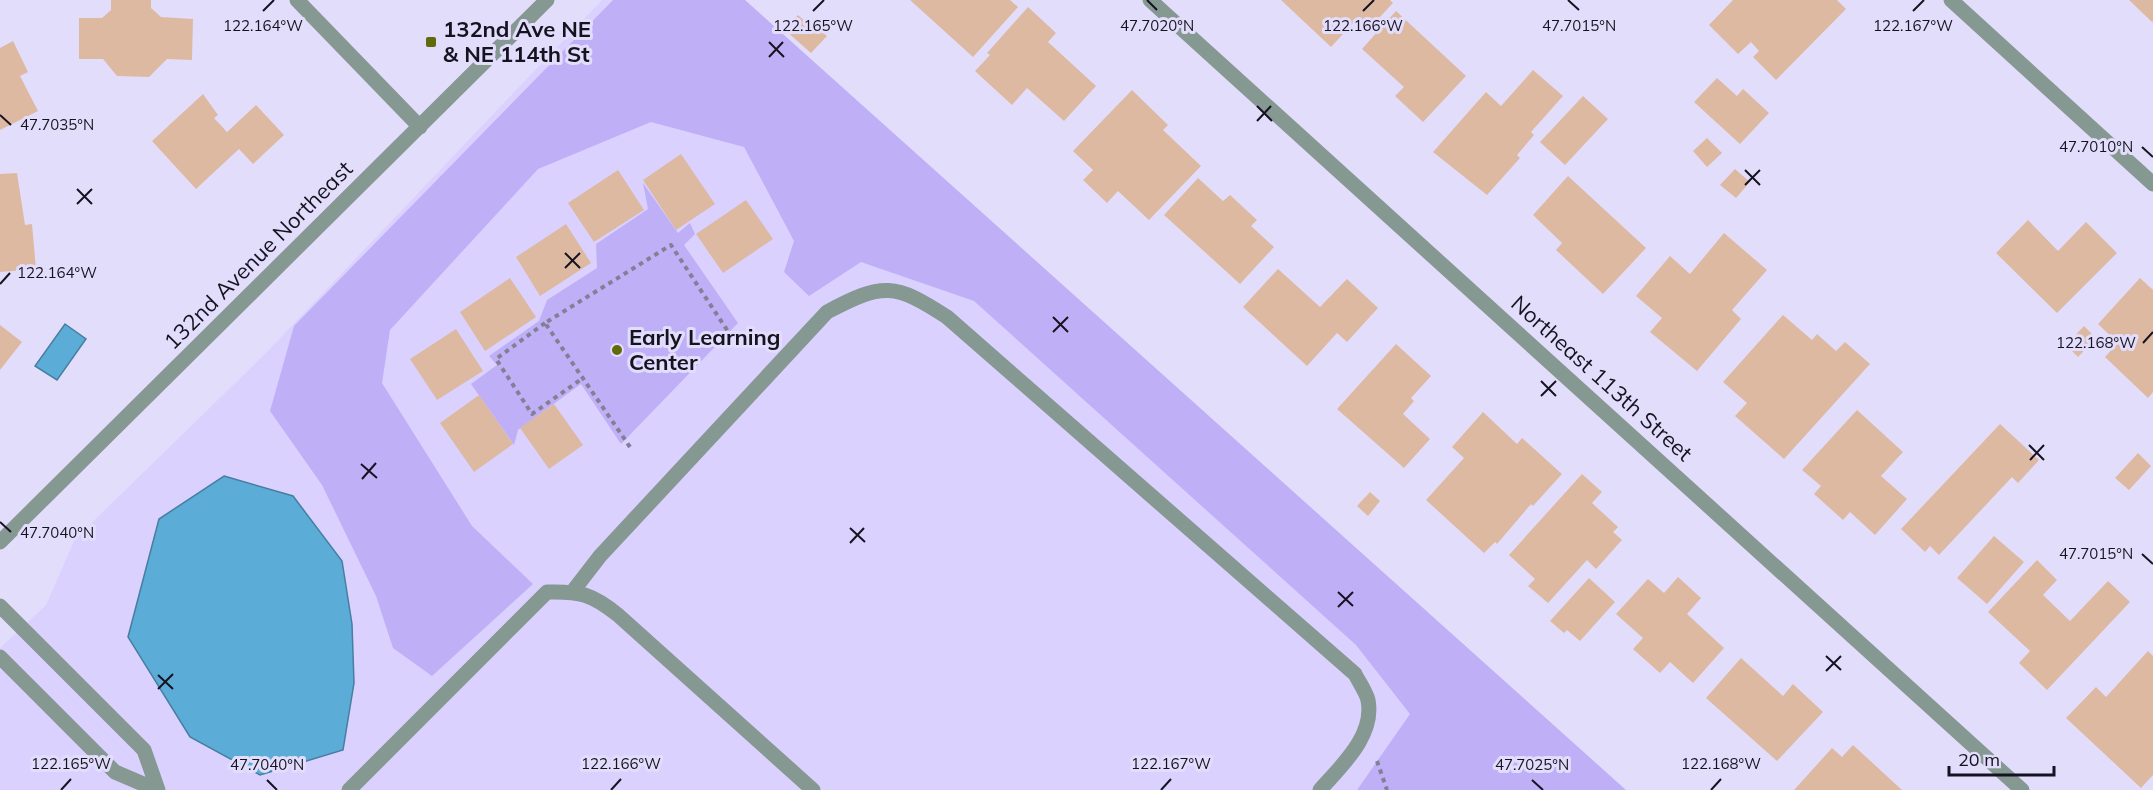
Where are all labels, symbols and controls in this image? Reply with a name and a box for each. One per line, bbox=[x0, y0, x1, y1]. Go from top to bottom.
place label: 132nd Ave NE & NE 114th St bbox=[443, 15, 591, 68]
text: 122.164°W bbox=[223, 16, 303, 35]
text: 122.165°W bbox=[773, 16, 853, 35]
text: 47.7020°N bbox=[1120, 16, 1194, 35]
text: 122.166°W bbox=[1323, 16, 1403, 35]
text: 47.7015°N bbox=[1542, 16, 1616, 35]
text: 122.167°W bbox=[1873, 16, 1953, 35]
marker: 132nd Ave NE & NE 114th St bbox=[424, 35, 438, 49]
text: 47.7035°N bbox=[20, 115, 94, 134]
text: 47.7010°N bbox=[2059, 137, 2133, 156]
street label: 132nd Avenue Northeast bbox=[158, 155, 358, 355]
text: 122.164°W bbox=[17, 263, 97, 282]
street label: Northeast 113th Street bbox=[1506, 289, 1699, 467]
place label: Early Learning Center bbox=[629, 323, 781, 376]
text: 122.168°W bbox=[2056, 333, 2136, 352]
marker: Early Learning Center bbox=[610, 343, 624, 357]
text: 47.7040°N bbox=[20, 523, 94, 542]
text: 47.7015°N bbox=[2059, 544, 2133, 563]
scale bar bbox=[1949, 739, 2054, 777]
text: 20 m bbox=[1958, 748, 2000, 771]
text: 122.165°W bbox=[31, 754, 111, 773]
text: 122.166°W bbox=[581, 754, 661, 773]
text: 122.167°W bbox=[1131, 754, 1211, 773]
text: 122.168°W bbox=[1681, 754, 1761, 773]
text: 47.7040°N bbox=[230, 755, 304, 774]
text: 47.7025°N bbox=[1495, 755, 1569, 774]

